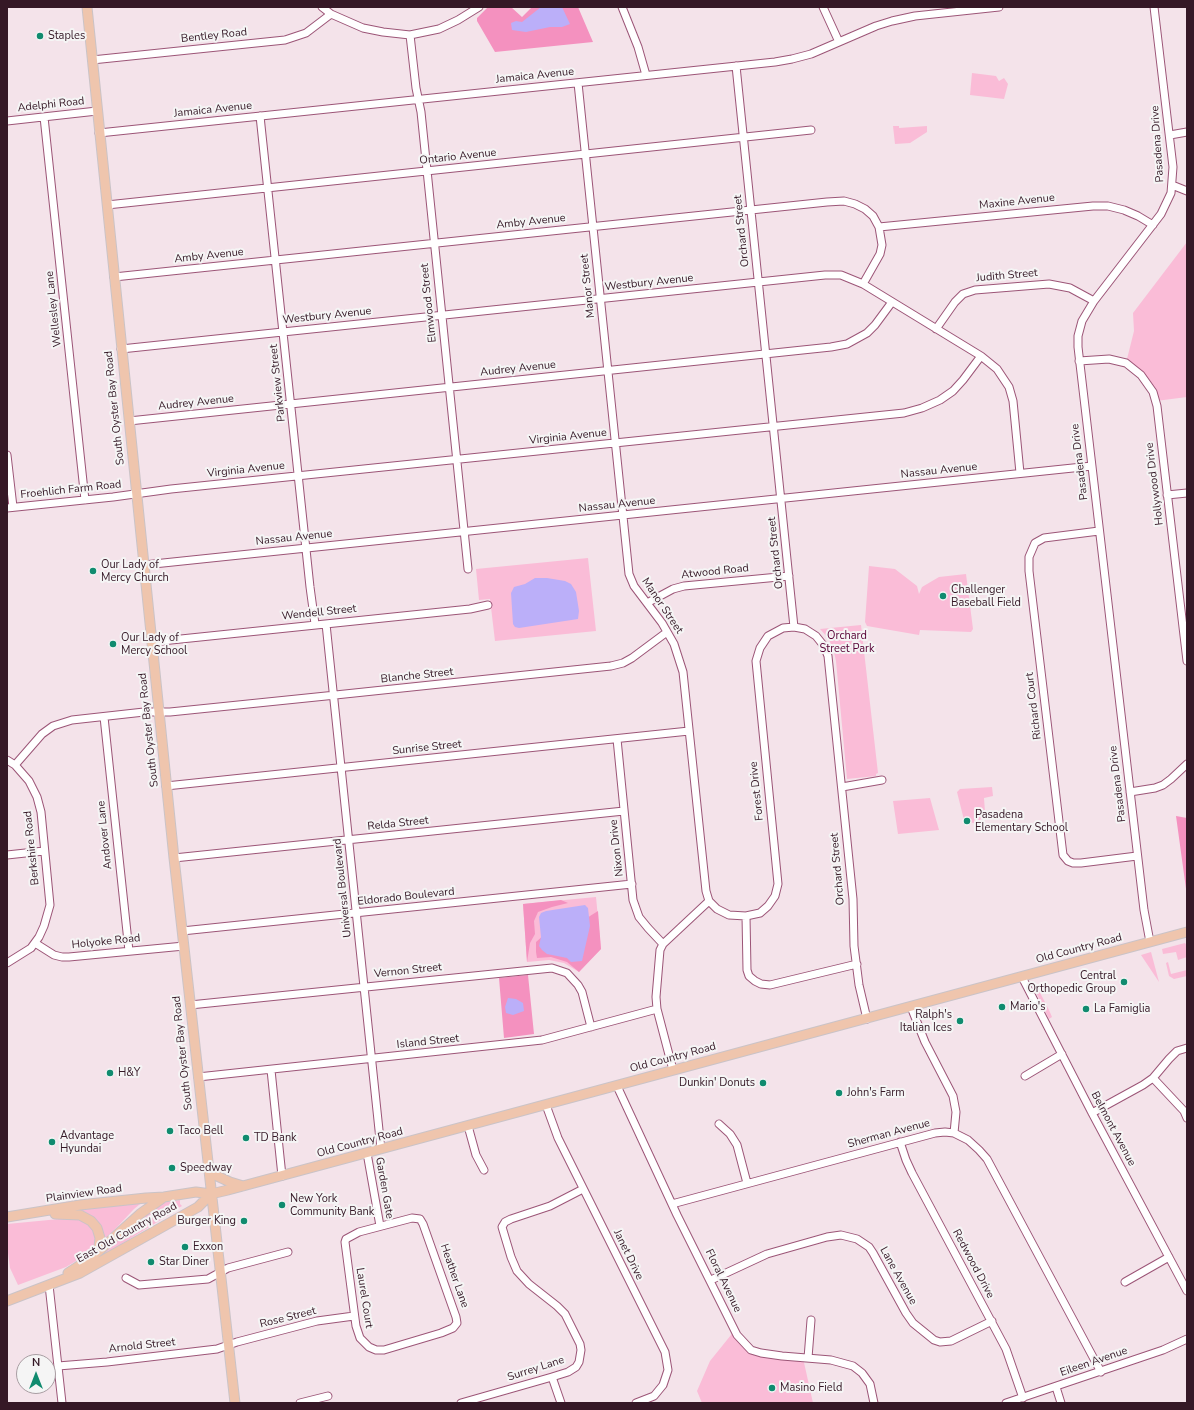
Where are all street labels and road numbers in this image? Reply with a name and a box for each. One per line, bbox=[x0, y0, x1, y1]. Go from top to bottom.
street label: Bentley Road bbox=[180, 26, 248, 46]
street label: Jamaica Avenue bbox=[495, 65, 575, 87]
street label: Adelphi Road bbox=[17, 95, 85, 115]
street label: Jamaica Avenue bbox=[173, 99, 253, 121]
street label: Pasadena Drive bbox=[1149, 105, 1167, 183]
street label: Ontario Avenue bbox=[419, 146, 497, 168]
street label: Maxine Avenue bbox=[979, 191, 1055, 213]
street label: Orchard Street bbox=[732, 194, 752, 268]
street label: Amby Avenue bbox=[496, 212, 566, 232]
street label: Amby Avenue bbox=[174, 246, 244, 266]
street label: Manor Street bbox=[578, 253, 598, 319]
street label: Elmwood Street bbox=[418, 263, 440, 343]
street label: Judith Street bbox=[976, 267, 1038, 285]
street label: Wellesley Lane bbox=[43, 270, 65, 348]
street label: Westbury Avenue bbox=[604, 272, 694, 294]
street label: Westbury Avenue bbox=[282, 305, 372, 327]
street label: Parkview Street bbox=[267, 344, 289, 422]
street label: South Oyster Bay Road bbox=[102, 350, 128, 466]
street label: Audrey Avenue bbox=[479, 358, 557, 380]
street label: Audrey Avenue bbox=[157, 392, 235, 414]
street label: Pasadena Drive bbox=[1069, 423, 1091, 501]
street label: Virginia Avenue bbox=[529, 426, 607, 448]
street label: Hollywood Drive bbox=[1143, 442, 1167, 526]
street label: Virginia Avenue bbox=[207, 459, 285, 481]
street label: Nassau Avenue bbox=[900, 460, 978, 482]
street label: Froehlich Farm Road bbox=[20, 478, 122, 502]
street label: Nassau Avenue bbox=[578, 494, 656, 516]
street label: Orchard Street bbox=[766, 516, 786, 590]
street label: Nassau Avenue bbox=[255, 527, 333, 549]
street label: Atwood Road bbox=[680, 562, 750, 582]
street label: Manor Street bbox=[639, 576, 685, 636]
street label: Wendell Street bbox=[281, 603, 357, 623]
street label: Blanche Street bbox=[380, 666, 454, 686]
street label: South Oyster Bay Road bbox=[136, 672, 162, 788]
street label: Richard Court bbox=[1023, 672, 1045, 740]
street label: Sunrise Street bbox=[392, 738, 462, 758]
street label: Pasadena Drive bbox=[1107, 745, 1129, 823]
street label: Forest Drive bbox=[747, 761, 767, 821]
street label: Andover Lane bbox=[95, 800, 115, 870]
street label: Berkshire Road bbox=[22, 810, 42, 886]
street label: Relda Street bbox=[367, 814, 429, 834]
street label: Nixon Drive bbox=[607, 819, 627, 877]
street label: Orchard Street bbox=[828, 832, 848, 906]
street label: Universal Boulevard bbox=[331, 838, 355, 938]
street label: Eldorado Boulevard bbox=[357, 885, 455, 909]
street label: Old Country Road bbox=[1034, 931, 1124, 967]
street label: Holyoke Road bbox=[71, 932, 141, 952]
street label: Vernon Street bbox=[373, 961, 443, 981]
street label: South Oyster Bay Road bbox=[170, 995, 196, 1111]
street label: Island Street bbox=[396, 1032, 460, 1052]
street label: Old Country Road bbox=[628, 1040, 718, 1076]
street label: Belmont Avenue bbox=[1088, 1090, 1138, 1168]
street label: Sherman Avenue bbox=[846, 1117, 932, 1151]
street label: Old Country Road bbox=[315, 1125, 405, 1161]
street label: Garden Gate bbox=[372, 1156, 396, 1220]
street label: Plainview Road bbox=[45, 1182, 123, 1206]
street label: East Old Country Road bbox=[75, 1200, 179, 1266]
street label: Redwood Drive bbox=[949, 1227, 997, 1301]
street label: Janet Drive bbox=[610, 1228, 646, 1282]
street label: Heather Lane bbox=[437, 1242, 471, 1310]
street label: Lane Avenue bbox=[877, 1245, 919, 1307]
street label: Floral Avenue bbox=[702, 1247, 744, 1315]
street label: Laurel Court bbox=[353, 1267, 375, 1329]
street label: Rose Street bbox=[259, 1305, 317, 1331]
street label: Arnold Street bbox=[108, 1336, 176, 1356]
street label: Eileen Avenue bbox=[1059, 1344, 1129, 1380]
street label: Surrey Lane bbox=[506, 1354, 566, 1384]

